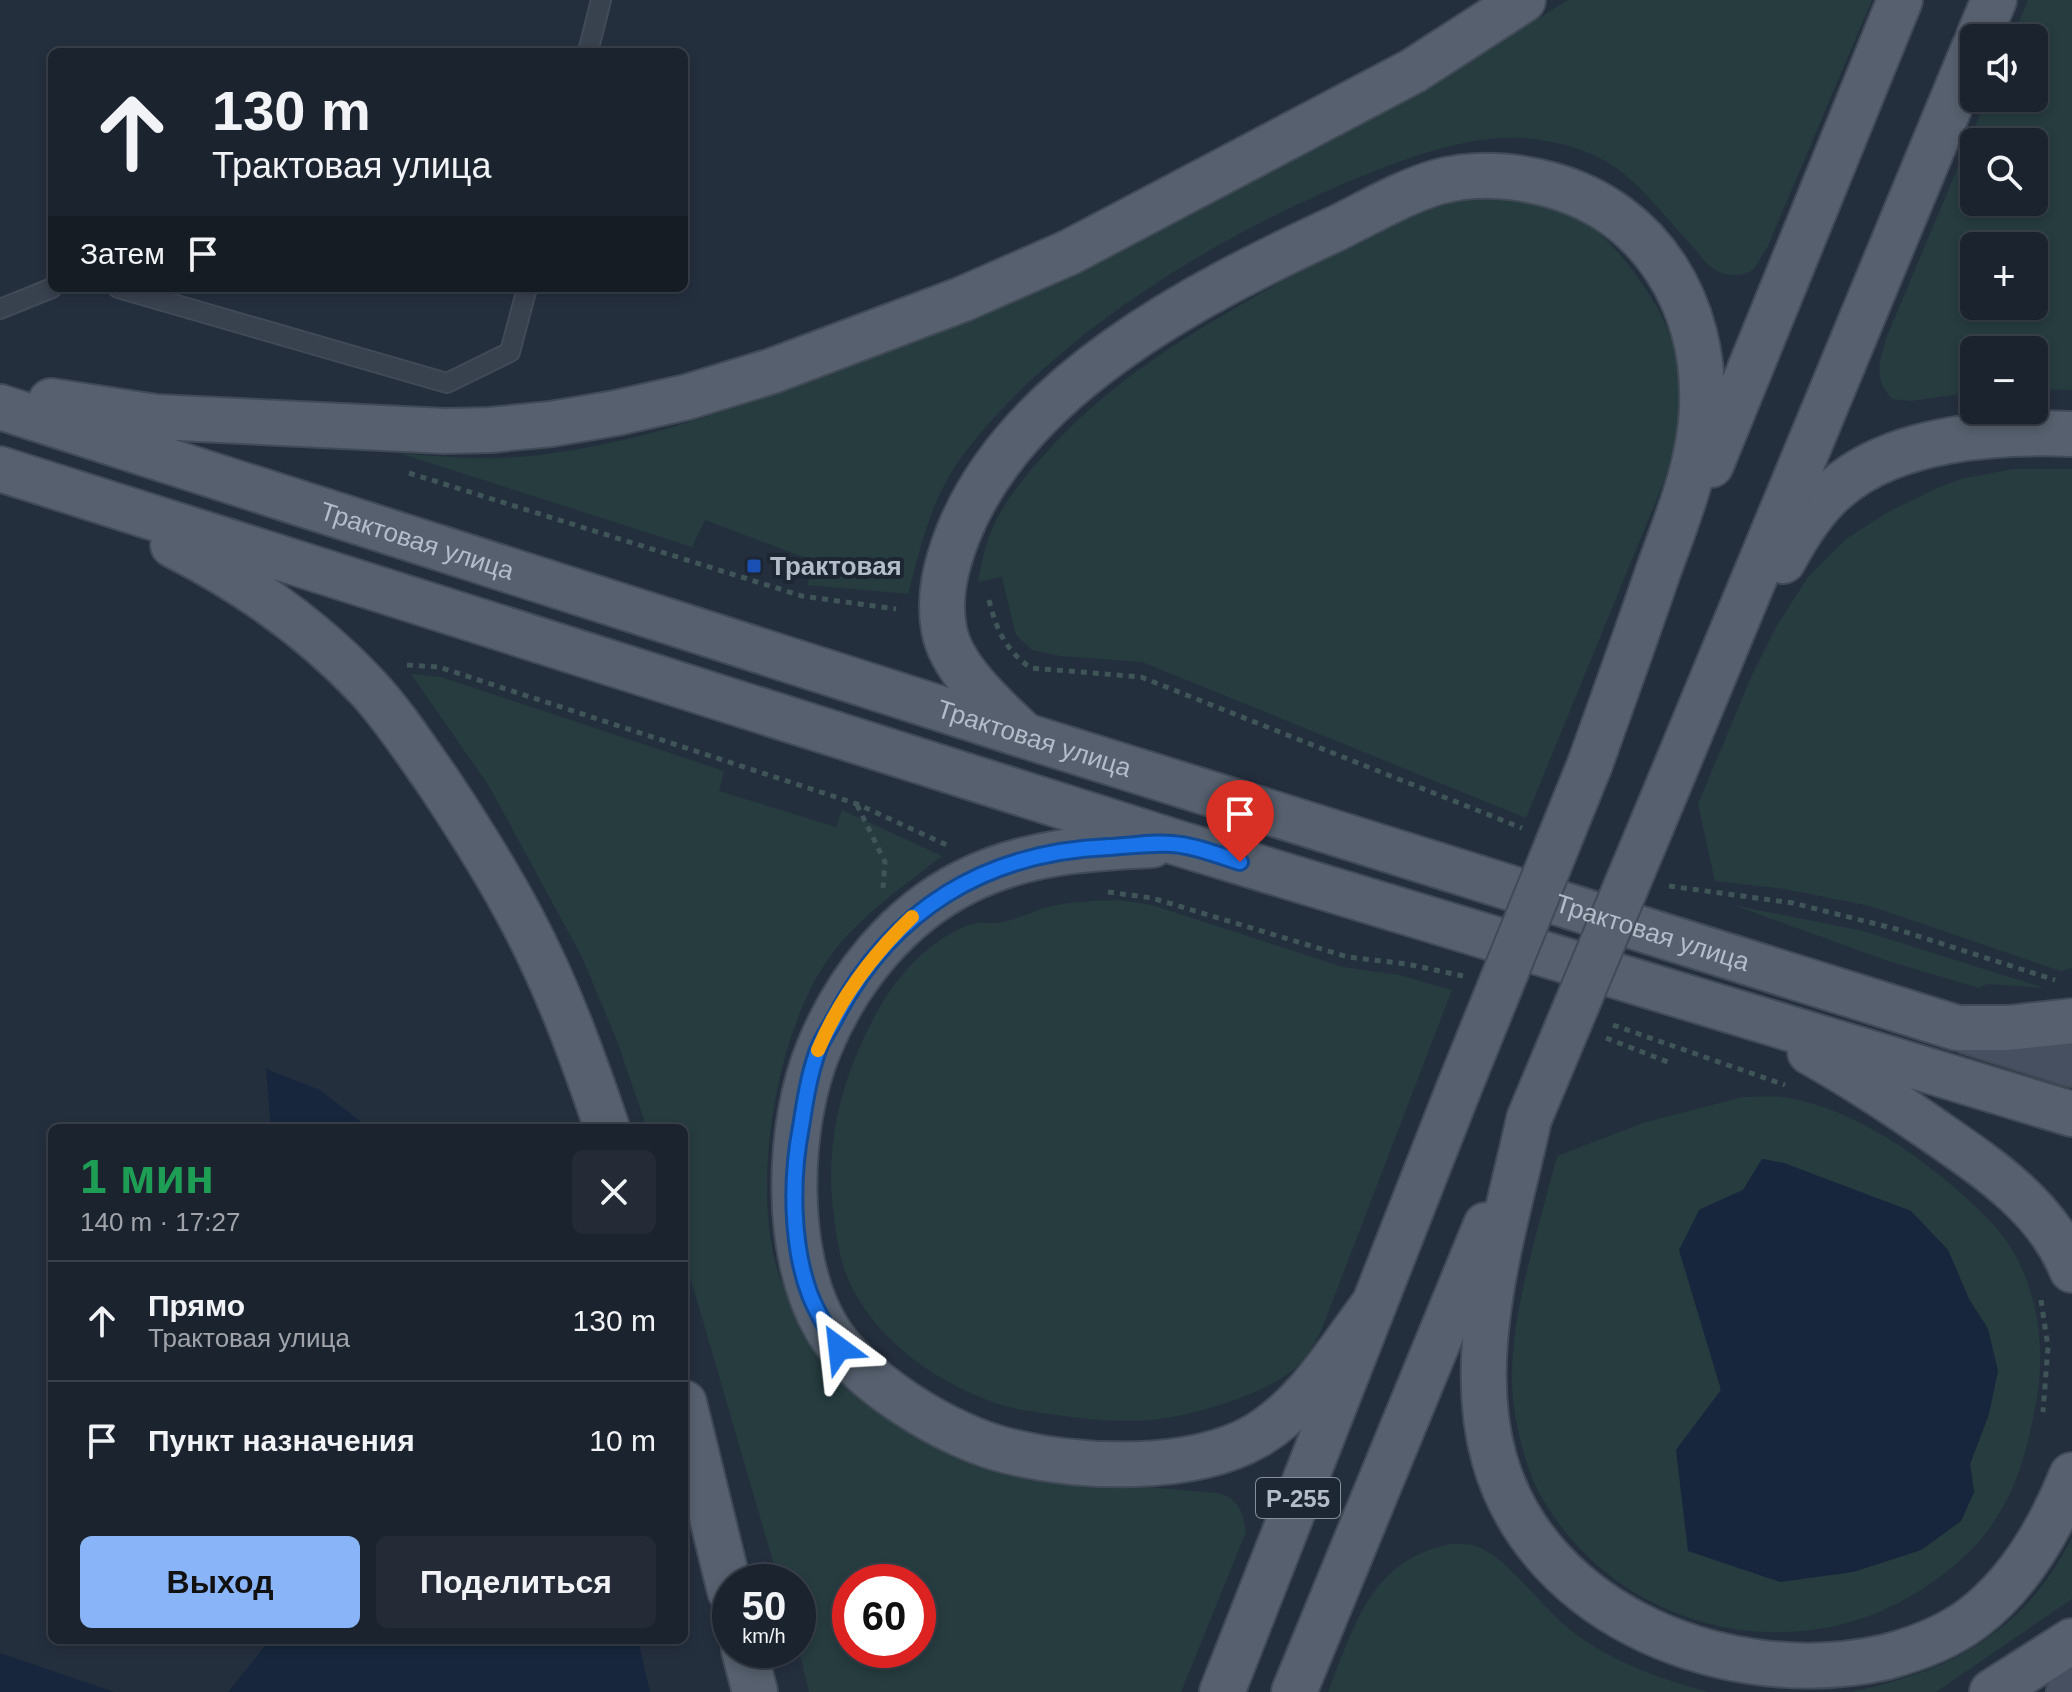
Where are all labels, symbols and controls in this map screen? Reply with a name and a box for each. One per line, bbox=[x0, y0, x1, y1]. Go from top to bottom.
map controls bbox=[1960, 24, 2048, 424]
button: sound bbox=[1960, 24, 2048, 112]
text: 130 m bbox=[212, 79, 371, 142]
icon: ahead bbox=[80, 80, 184, 184]
button: search bbox=[1960, 128, 2048, 216]
text: Трактовая улица bbox=[212, 145, 491, 186]
icon: arrive bbox=[181, 232, 225, 276]
button: + bbox=[1960, 232, 2048, 320]
text: Затем bbox=[80, 237, 165, 270]
button: − bbox=[1960, 336, 2048, 424]
street label: Трактовая улица bbox=[316, 496, 518, 586]
place label: Трактовая bbox=[770, 551, 902, 581]
marker: Трактовая bbox=[745, 557, 763, 575]
street label: Трактовая улица bbox=[933, 693, 1136, 783]
pin bbox=[1206, 780, 1274, 862]
icon: arrive bbox=[1218, 792, 1262, 836]
street label: Трактовая улица bbox=[1552, 888, 1754, 977]
text: 1 мин bbox=[80, 1150, 214, 1203]
button: close bbox=[572, 1150, 656, 1234]
text: 140 m · 17:27 bbox=[80, 1207, 240, 1237]
text: Прямо bbox=[148, 1289, 245, 1322]
icon: ahead bbox=[80, 1299, 124, 1343]
text: 130 m bbox=[573, 1304, 656, 1337]
position arrow bbox=[797, 1306, 881, 1390]
text: Трактовая улица bbox=[148, 1323, 350, 1353]
icon: arrive bbox=[80, 1419, 124, 1463]
text: Пункт назначения bbox=[148, 1424, 415, 1457]
text: 10 m bbox=[589, 1424, 656, 1457]
road number: Р-255 bbox=[1256, 1478, 1340, 1518]
button: Выход bbox=[80, 1536, 360, 1628]
button: Поделиться bbox=[376, 1536, 656, 1628]
speed limit sign: 60 bbox=[832, 1564, 936, 1668]
text: 50 bbox=[742, 1584, 786, 1628]
text: km/h bbox=[742, 1625, 786, 1647]

